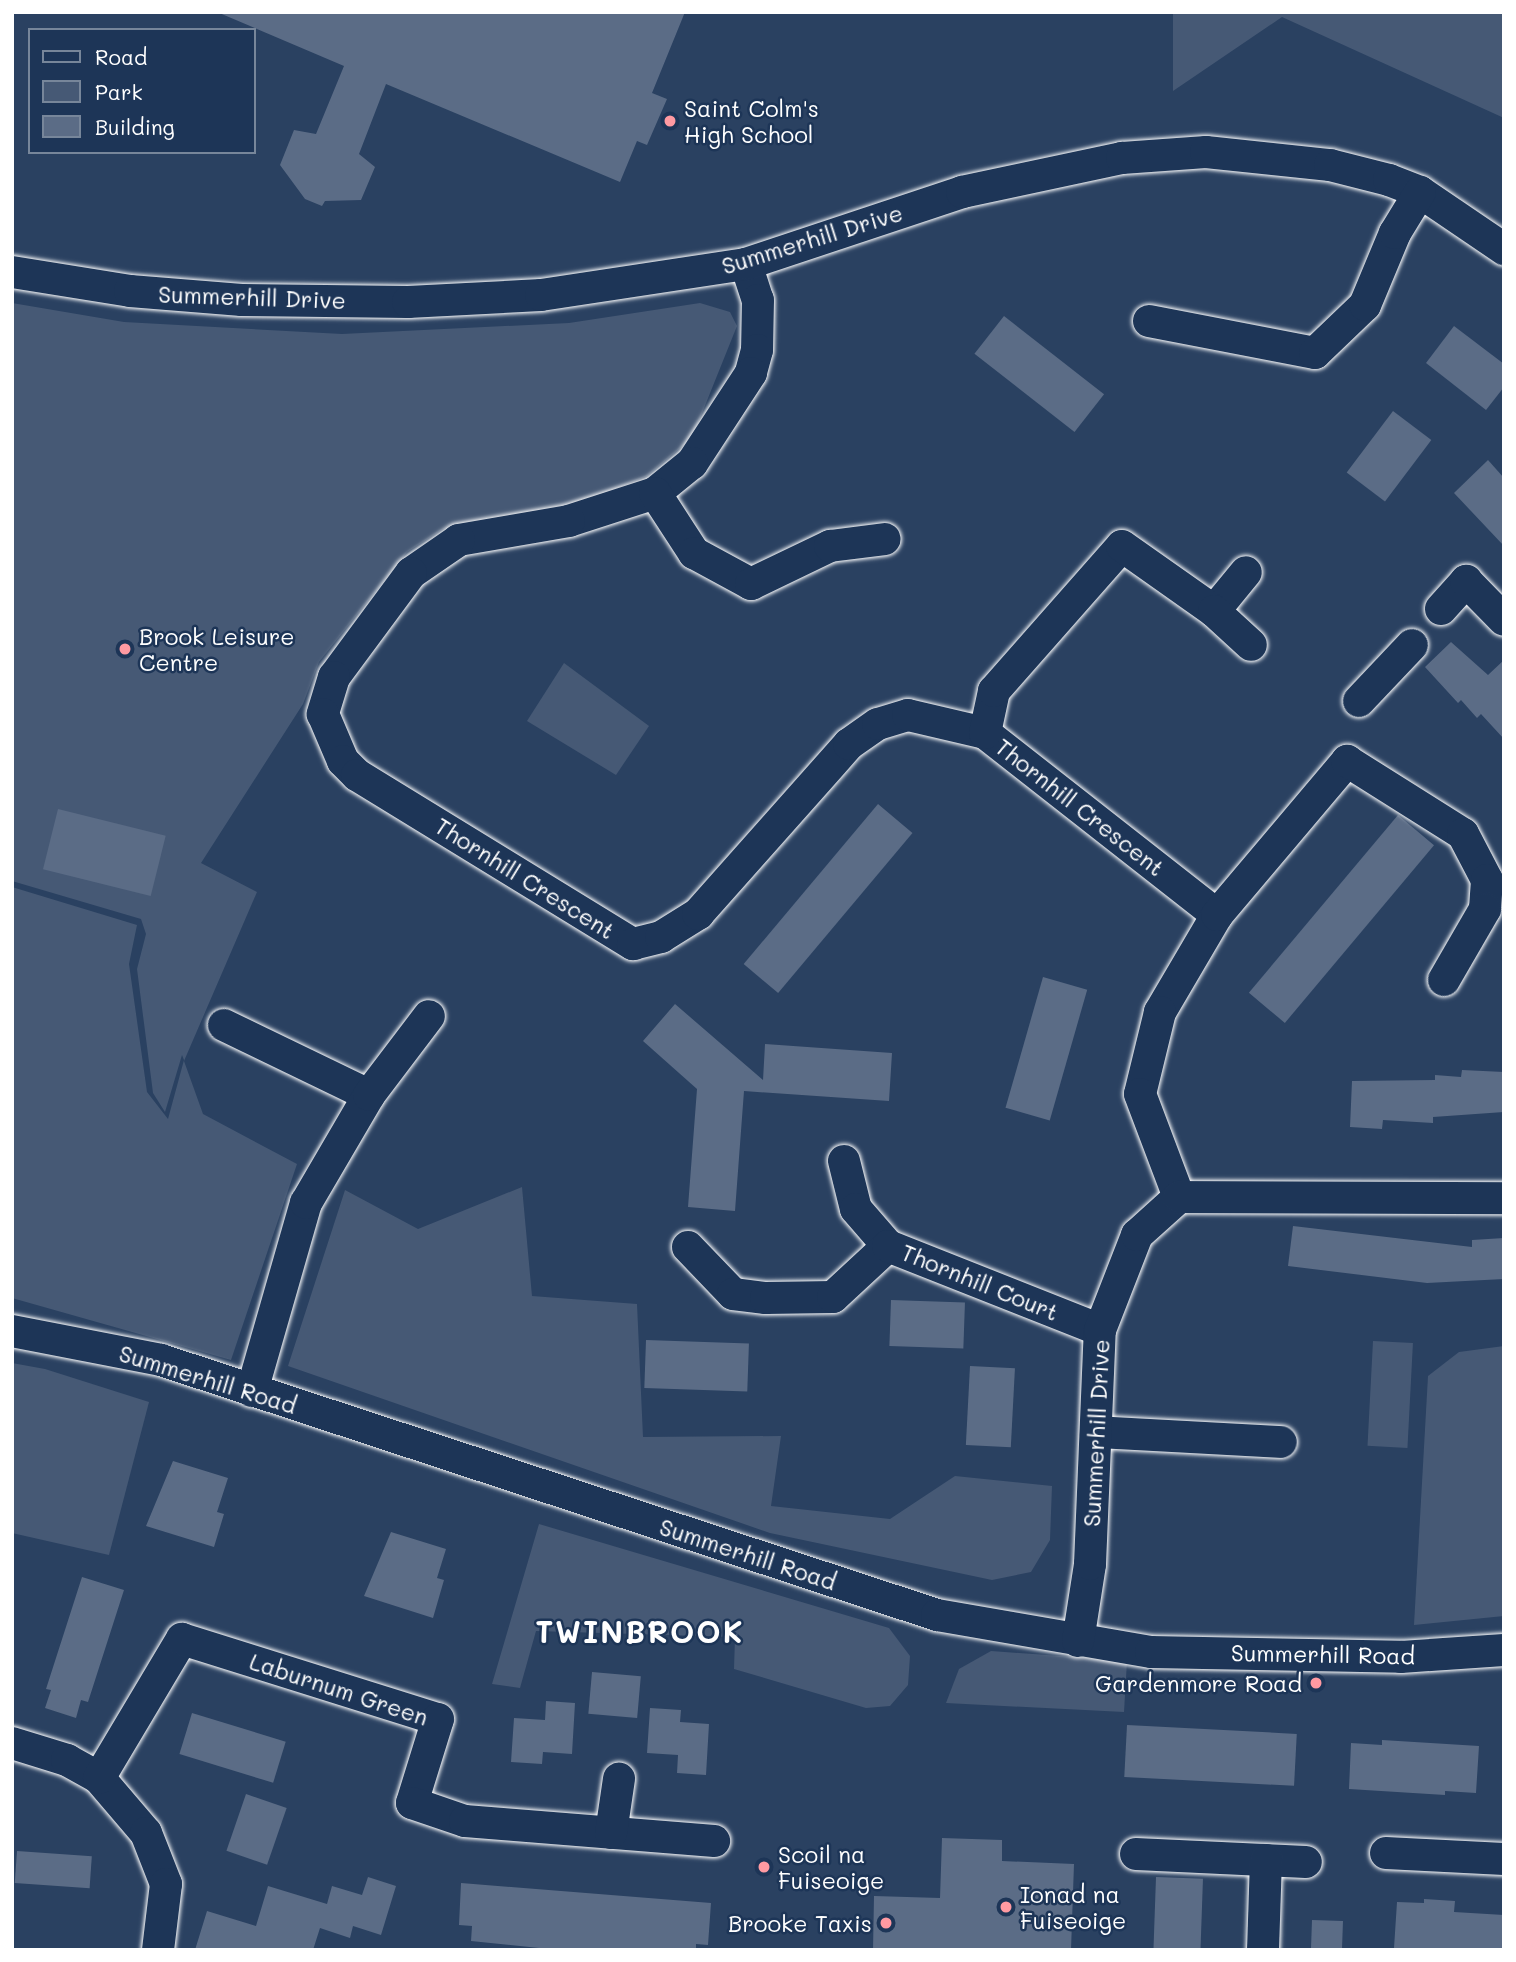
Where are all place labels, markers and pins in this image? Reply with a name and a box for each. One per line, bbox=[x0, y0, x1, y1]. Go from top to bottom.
place label: Saint Colm's High School bbox=[684, 94, 819, 148]
marker: Saint Colm's High School bbox=[662, 113, 678, 129]
place label: Brook Leisure Centre bbox=[139, 622, 295, 676]
marker: Brook Leisure Centre bbox=[117, 641, 133, 657]
place label: Gardenmore Road bbox=[1095, 1669, 1302, 1697]
marker: Gardenmore Road bbox=[1308, 1675, 1324, 1691]
place label: Scoil na Fuiseoige bbox=[778, 1840, 884, 1894]
marker: Scoil na Fuiseoige bbox=[756, 1859, 772, 1875]
place label: Ionad na Fuiseoige bbox=[1020, 1880, 1126, 1934]
marker: Ionad na Fuiseoige bbox=[998, 1899, 1014, 1915]
place label: Brooke Taxis bbox=[728, 1909, 872, 1937]
marker: Brooke Taxis bbox=[878, 1915, 894, 1931]

